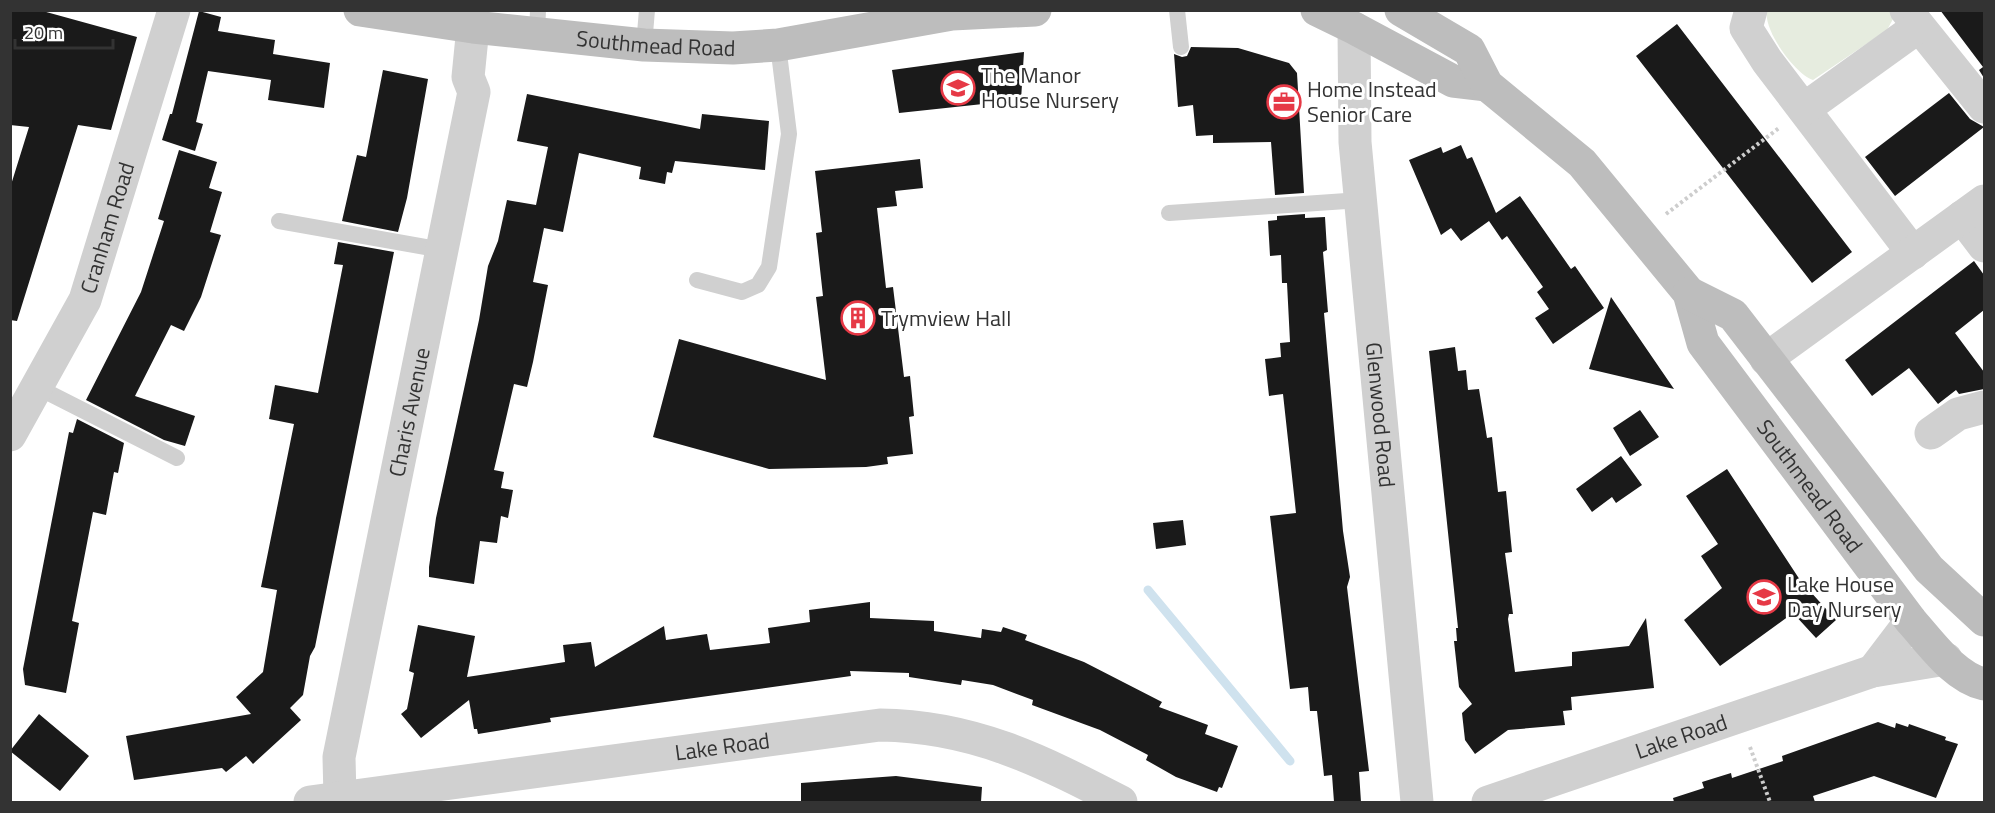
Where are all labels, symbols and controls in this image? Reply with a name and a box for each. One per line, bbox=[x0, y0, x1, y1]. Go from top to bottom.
scale bar bbox=[15, 12, 112, 50]
text: 20 m bbox=[24, 19, 63, 46]
street label: Southmead Road bbox=[575, 21, 736, 65]
place label: The Manor House Nursery bbox=[981, 58, 1119, 117]
school or university icon: The Manor House Nursery bbox=[940, 70, 976, 106]
place label: Home Instead Senior Care bbox=[1307, 72, 1437, 131]
office icon: Home Instead Senior Care bbox=[1266, 84, 1302, 120]
street label: Cranham Road bbox=[71, 158, 143, 298]
building icon: Trymview Hall bbox=[840, 300, 876, 336]
place label: Trymview Hall bbox=[881, 301, 1011, 335]
street label: Glenwood Road bbox=[1357, 341, 1404, 489]
street label: Charis Avenue bbox=[379, 344, 439, 480]
street label: Southmead Road bbox=[1749, 412, 1871, 560]
place label: Lake House Day Nursery bbox=[1787, 567, 1902, 626]
school or university icon: Lake House Day Nursery bbox=[1746, 579, 1782, 615]
street label: Lake Road bbox=[1630, 705, 1732, 768]
street label: Lake Road bbox=[673, 723, 772, 770]

